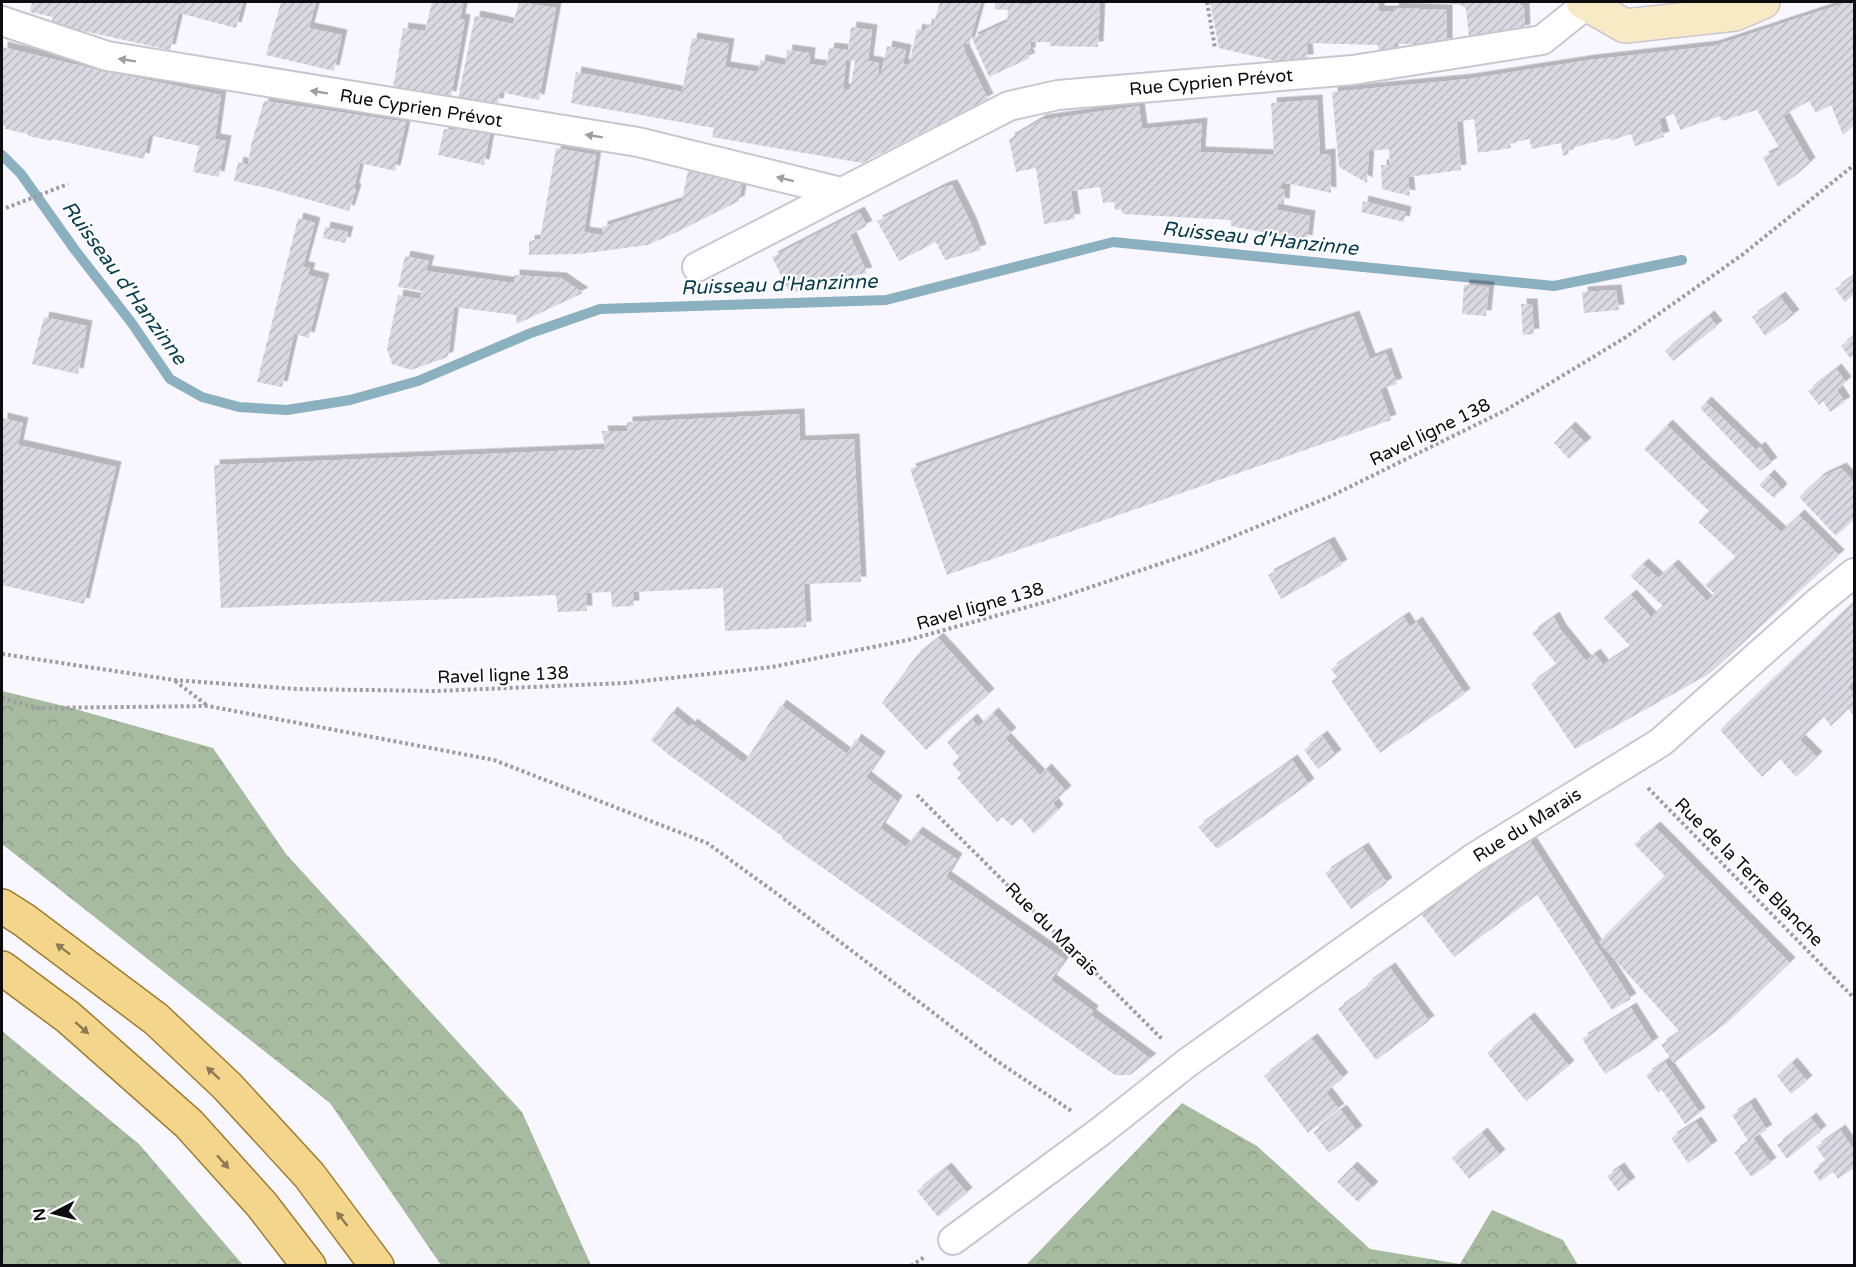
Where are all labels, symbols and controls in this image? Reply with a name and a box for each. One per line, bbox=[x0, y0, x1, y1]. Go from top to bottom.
one-way arrow bbox=[117, 55, 136, 64]
street label: Rue Cyprien Prévot bbox=[1128, 64, 1294, 100]
street label: Rue Cyprien Prévot bbox=[338, 84, 504, 132]
one-way arrow bbox=[309, 87, 328, 96]
one-way arrow bbox=[585, 131, 604, 140]
one-way arrow bbox=[775, 173, 794, 183]
water label: Ruisseau d'Hanzinne bbox=[56, 196, 192, 371]
water label: Ruisseau d'Hanzinne bbox=[1161, 217, 1361, 261]
water label: Ruisseau d'Hanzinne bbox=[680, 270, 879, 300]
street label: Ravel ligne 138 bbox=[1366, 393, 1494, 471]
street label: Ravel ligne 138 bbox=[914, 577, 1046, 635]
street label: Ravel ligne 138 bbox=[437, 662, 569, 688]
street label: Rue du Marais bbox=[1469, 783, 1585, 867]
street label: Rue de la Terre Blanche bbox=[1670, 793, 1828, 951]
street label: Rue du Marais bbox=[1001, 878, 1103, 980]
one-way arrow bbox=[55, 942, 71, 955]
one-way arrow bbox=[74, 1021, 89, 1034]
one-way arrow bbox=[207, 1066, 221, 1080]
one-way arrow bbox=[216, 1154, 229, 1169]
north arrow bbox=[24, 1183, 84, 1243]
text: N bbox=[29, 1207, 51, 1222]
one-way arrow bbox=[337, 1211, 349, 1226]

